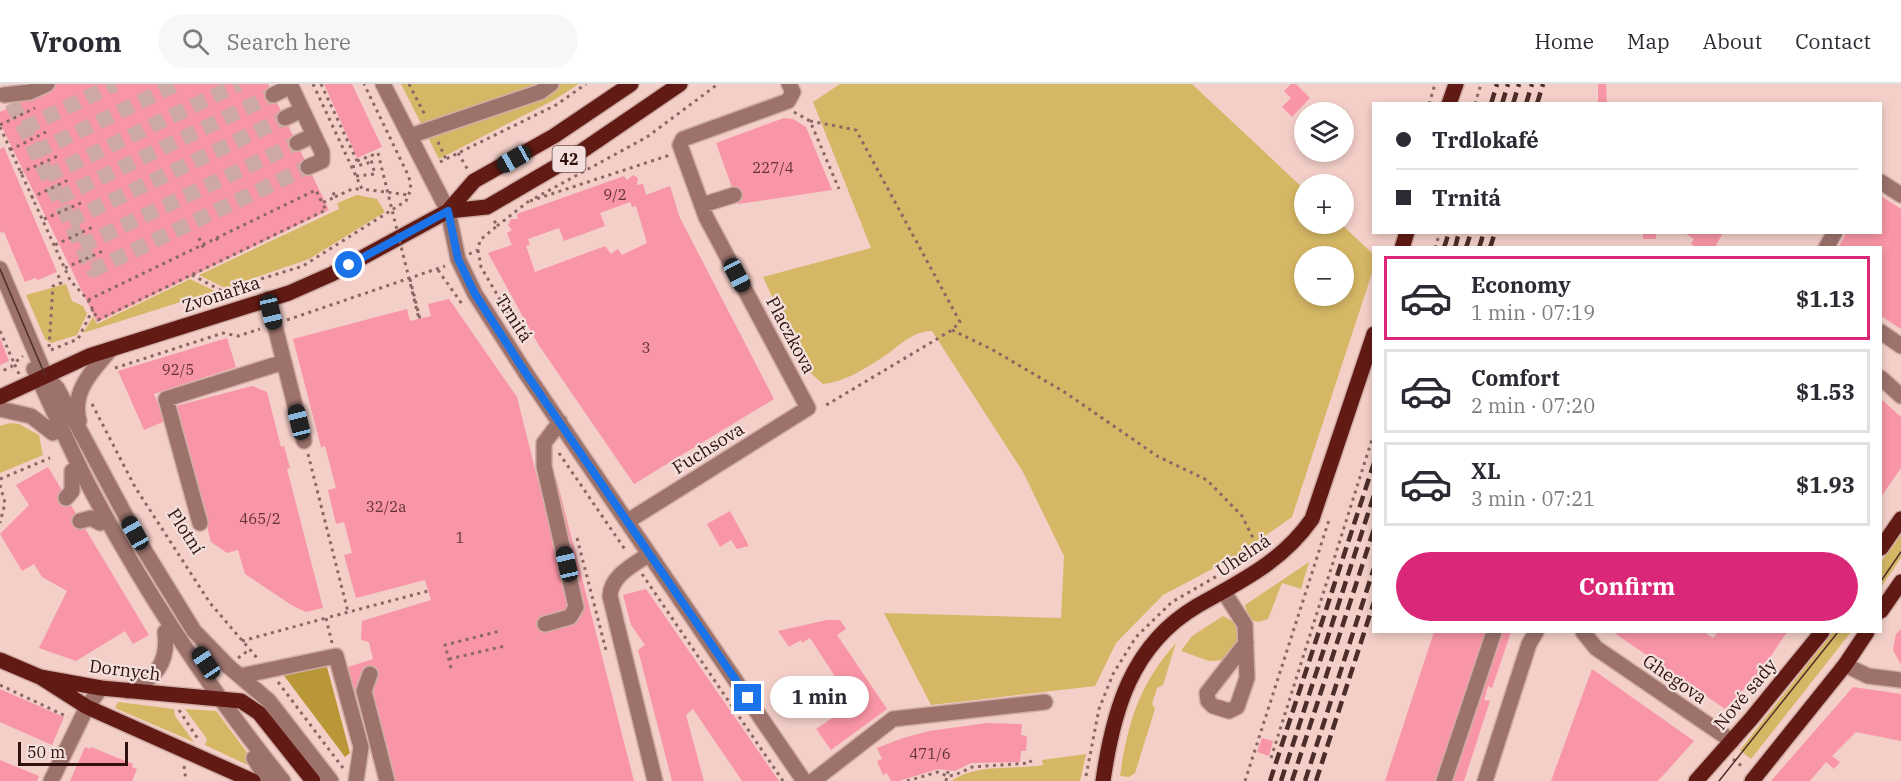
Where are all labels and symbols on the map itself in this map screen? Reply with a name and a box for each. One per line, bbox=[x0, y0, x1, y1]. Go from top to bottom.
car bbox=[494, 142, 534, 176]
road number: 42 bbox=[552, 146, 586, 172]
house number: 227/4 bbox=[752, 158, 794, 177]
house number: 9/2 bbox=[603, 185, 627, 204]
route start bbox=[335, 251, 362, 278]
car bbox=[721, 255, 753, 295]
street label: Zvonařka bbox=[179, 271, 263, 317]
street label: Trnitá bbox=[490, 290, 538, 347]
car bbox=[258, 292, 284, 332]
street label: Placzkova bbox=[761, 292, 821, 378]
house number: 3 bbox=[641, 338, 651, 357]
house number: 92/5 bbox=[162, 360, 194, 379]
car bbox=[286, 402, 312, 442]
street label: Fuchsova bbox=[668, 417, 748, 479]
house number: 32/2a bbox=[366, 497, 406, 516]
street label: Plotní bbox=[163, 504, 210, 559]
house number: 465/2 bbox=[239, 509, 281, 528]
car bbox=[118, 513, 152, 553]
house number: 1 bbox=[455, 528, 465, 547]
street label: Uhelná bbox=[1211, 528, 1275, 582]
car bbox=[554, 544, 580, 584]
car bbox=[188, 643, 224, 683]
street label: Ghegova bbox=[1638, 649, 1712, 709]
street label: Nové sady bbox=[1708, 653, 1782, 734]
street label: Dornych bbox=[88, 654, 162, 686]
callout: 1 min bbox=[769, 677, 868, 719]
route end bbox=[734, 684, 761, 711]
scale bar bbox=[18, 739, 128, 766]
house number: 471/6 bbox=[909, 744, 951, 763]

